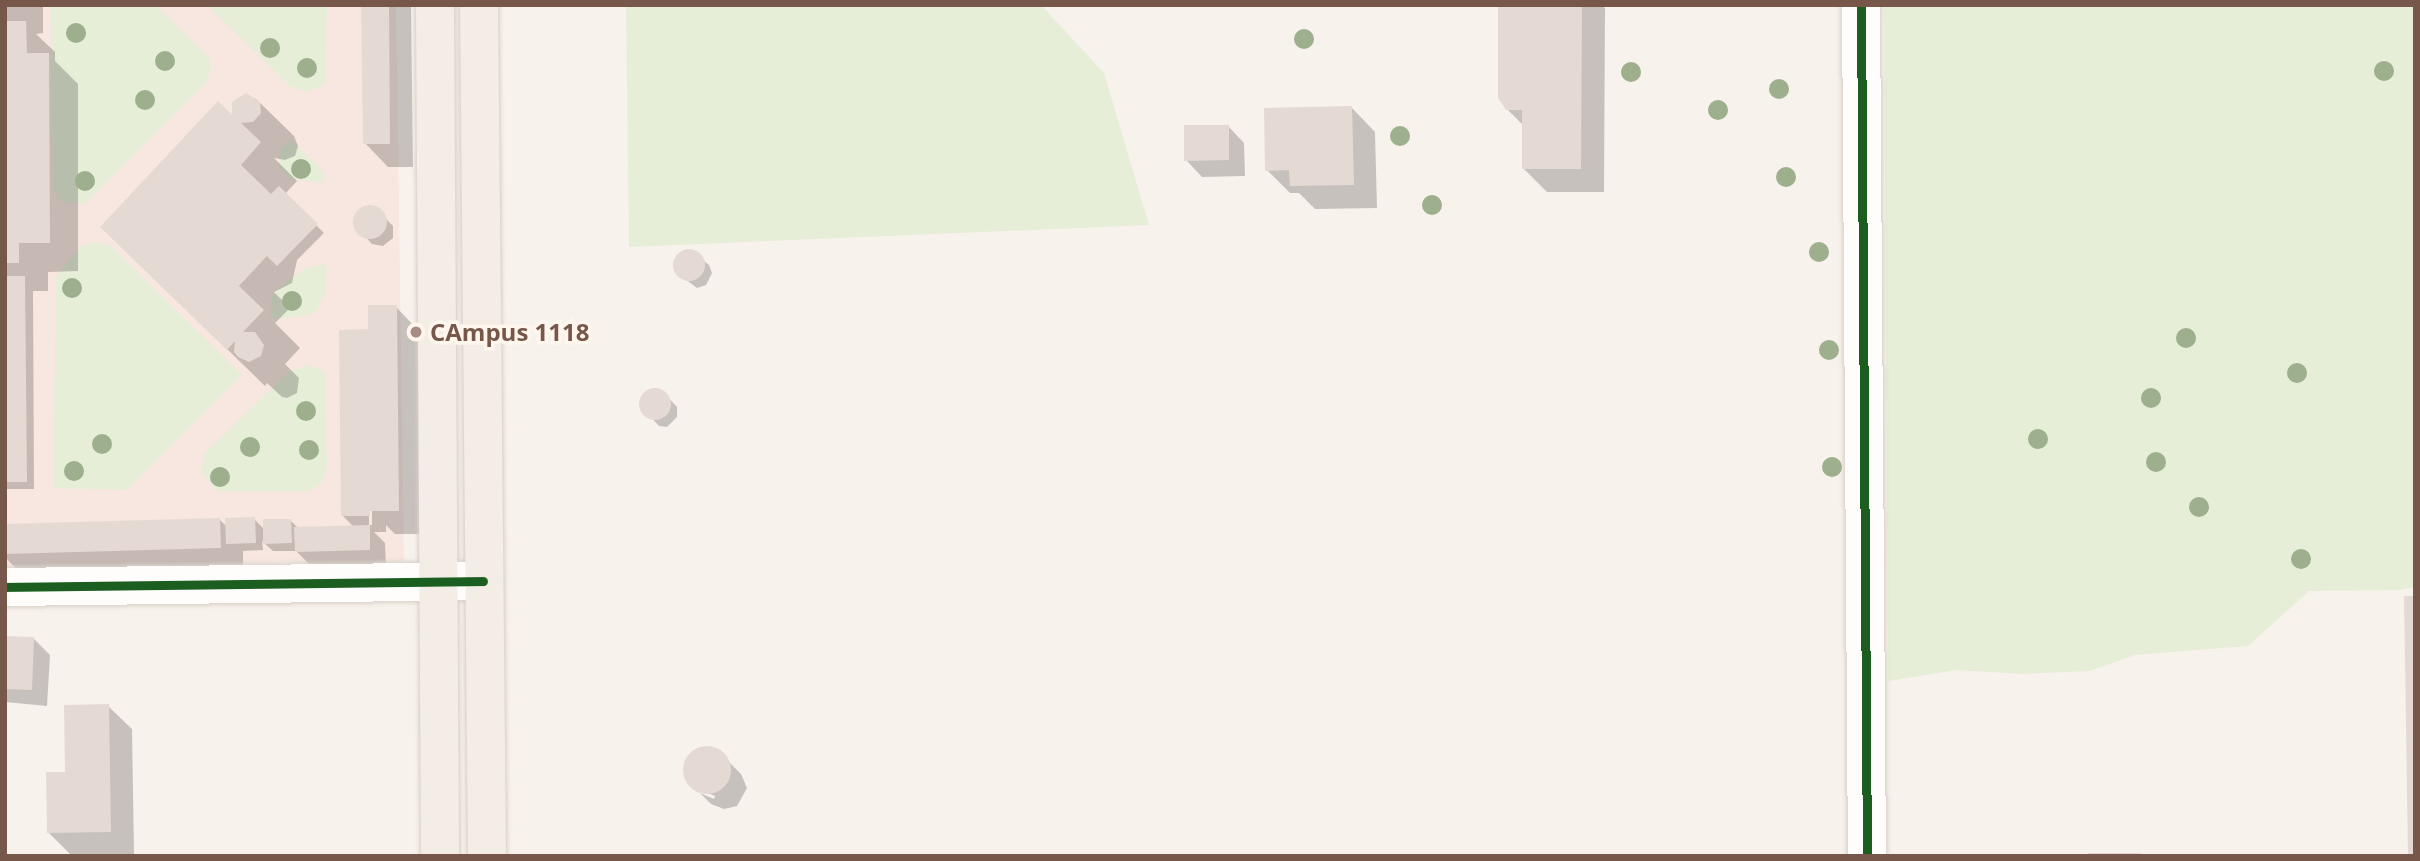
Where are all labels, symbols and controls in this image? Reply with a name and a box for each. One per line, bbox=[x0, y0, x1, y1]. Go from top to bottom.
place label: CAmpus 1118 bbox=[430, 318, 589, 346]
marker: CAmpus 1118 bbox=[408, 324, 424, 340]

